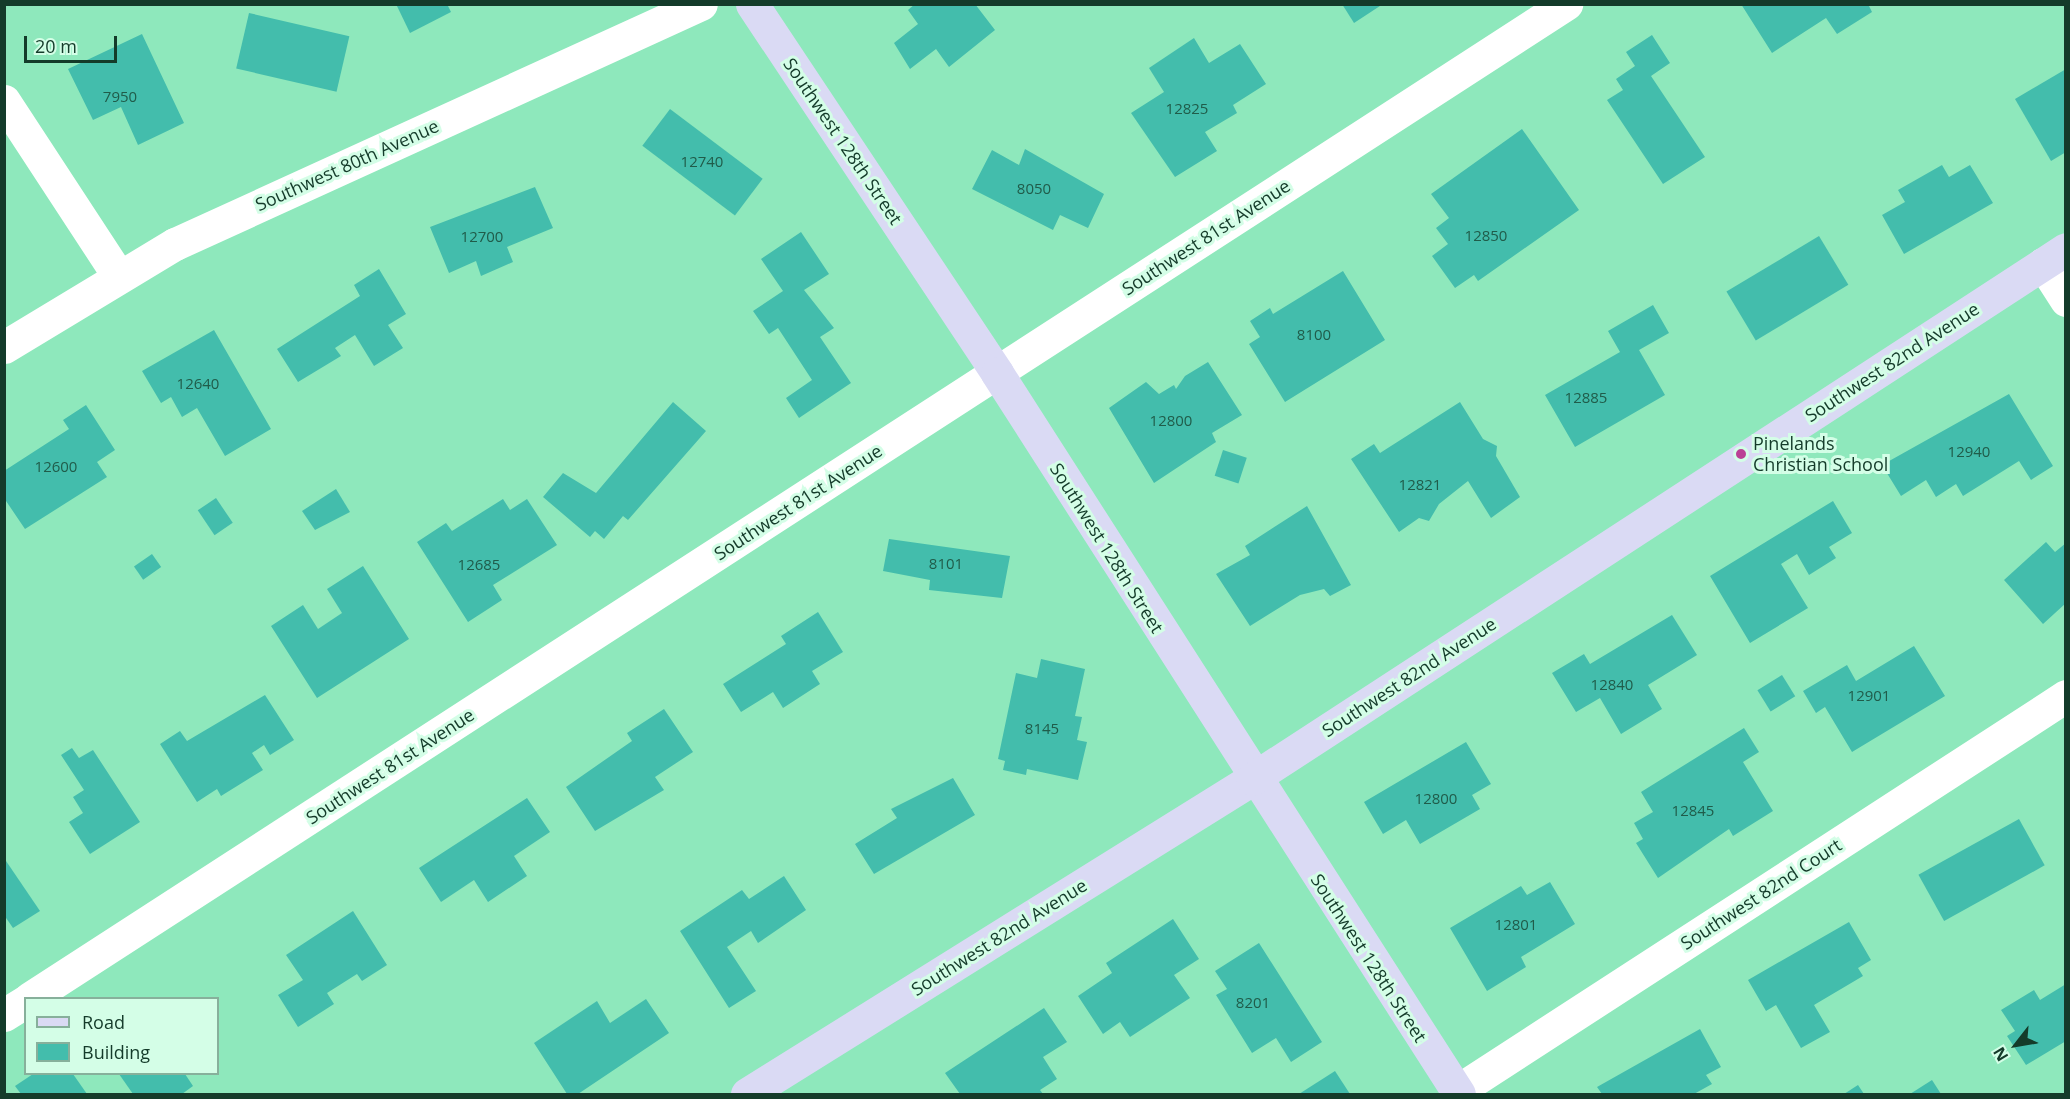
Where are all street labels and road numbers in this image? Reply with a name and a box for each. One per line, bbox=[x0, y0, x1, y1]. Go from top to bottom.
street label: Southwest 128th Street bbox=[779, 54, 907, 228]
street label: Southwest 80th Avenue bbox=[252, 115, 442, 215]
street label: Southwest 81st Avenue bbox=[1118, 175, 1294, 299]
street label: Southwest 82nd Avenue bbox=[1801, 298, 1983, 426]
street label: Southwest 81st Avenue bbox=[710, 440, 886, 564]
street label: Southwest 128th Street bbox=[1046, 459, 1168, 637]
street label: Southwest 82nd Avenue bbox=[1318, 613, 1500, 741]
street label: Southwest 81st Avenue bbox=[302, 704, 478, 828]
street label: Southwest 82nd Court bbox=[1677, 834, 1845, 954]
street label: Southwest 128th Street bbox=[1307, 870, 1431, 1046]
street label: Southwest 82nd Avenue bbox=[907, 874, 1091, 1000]

